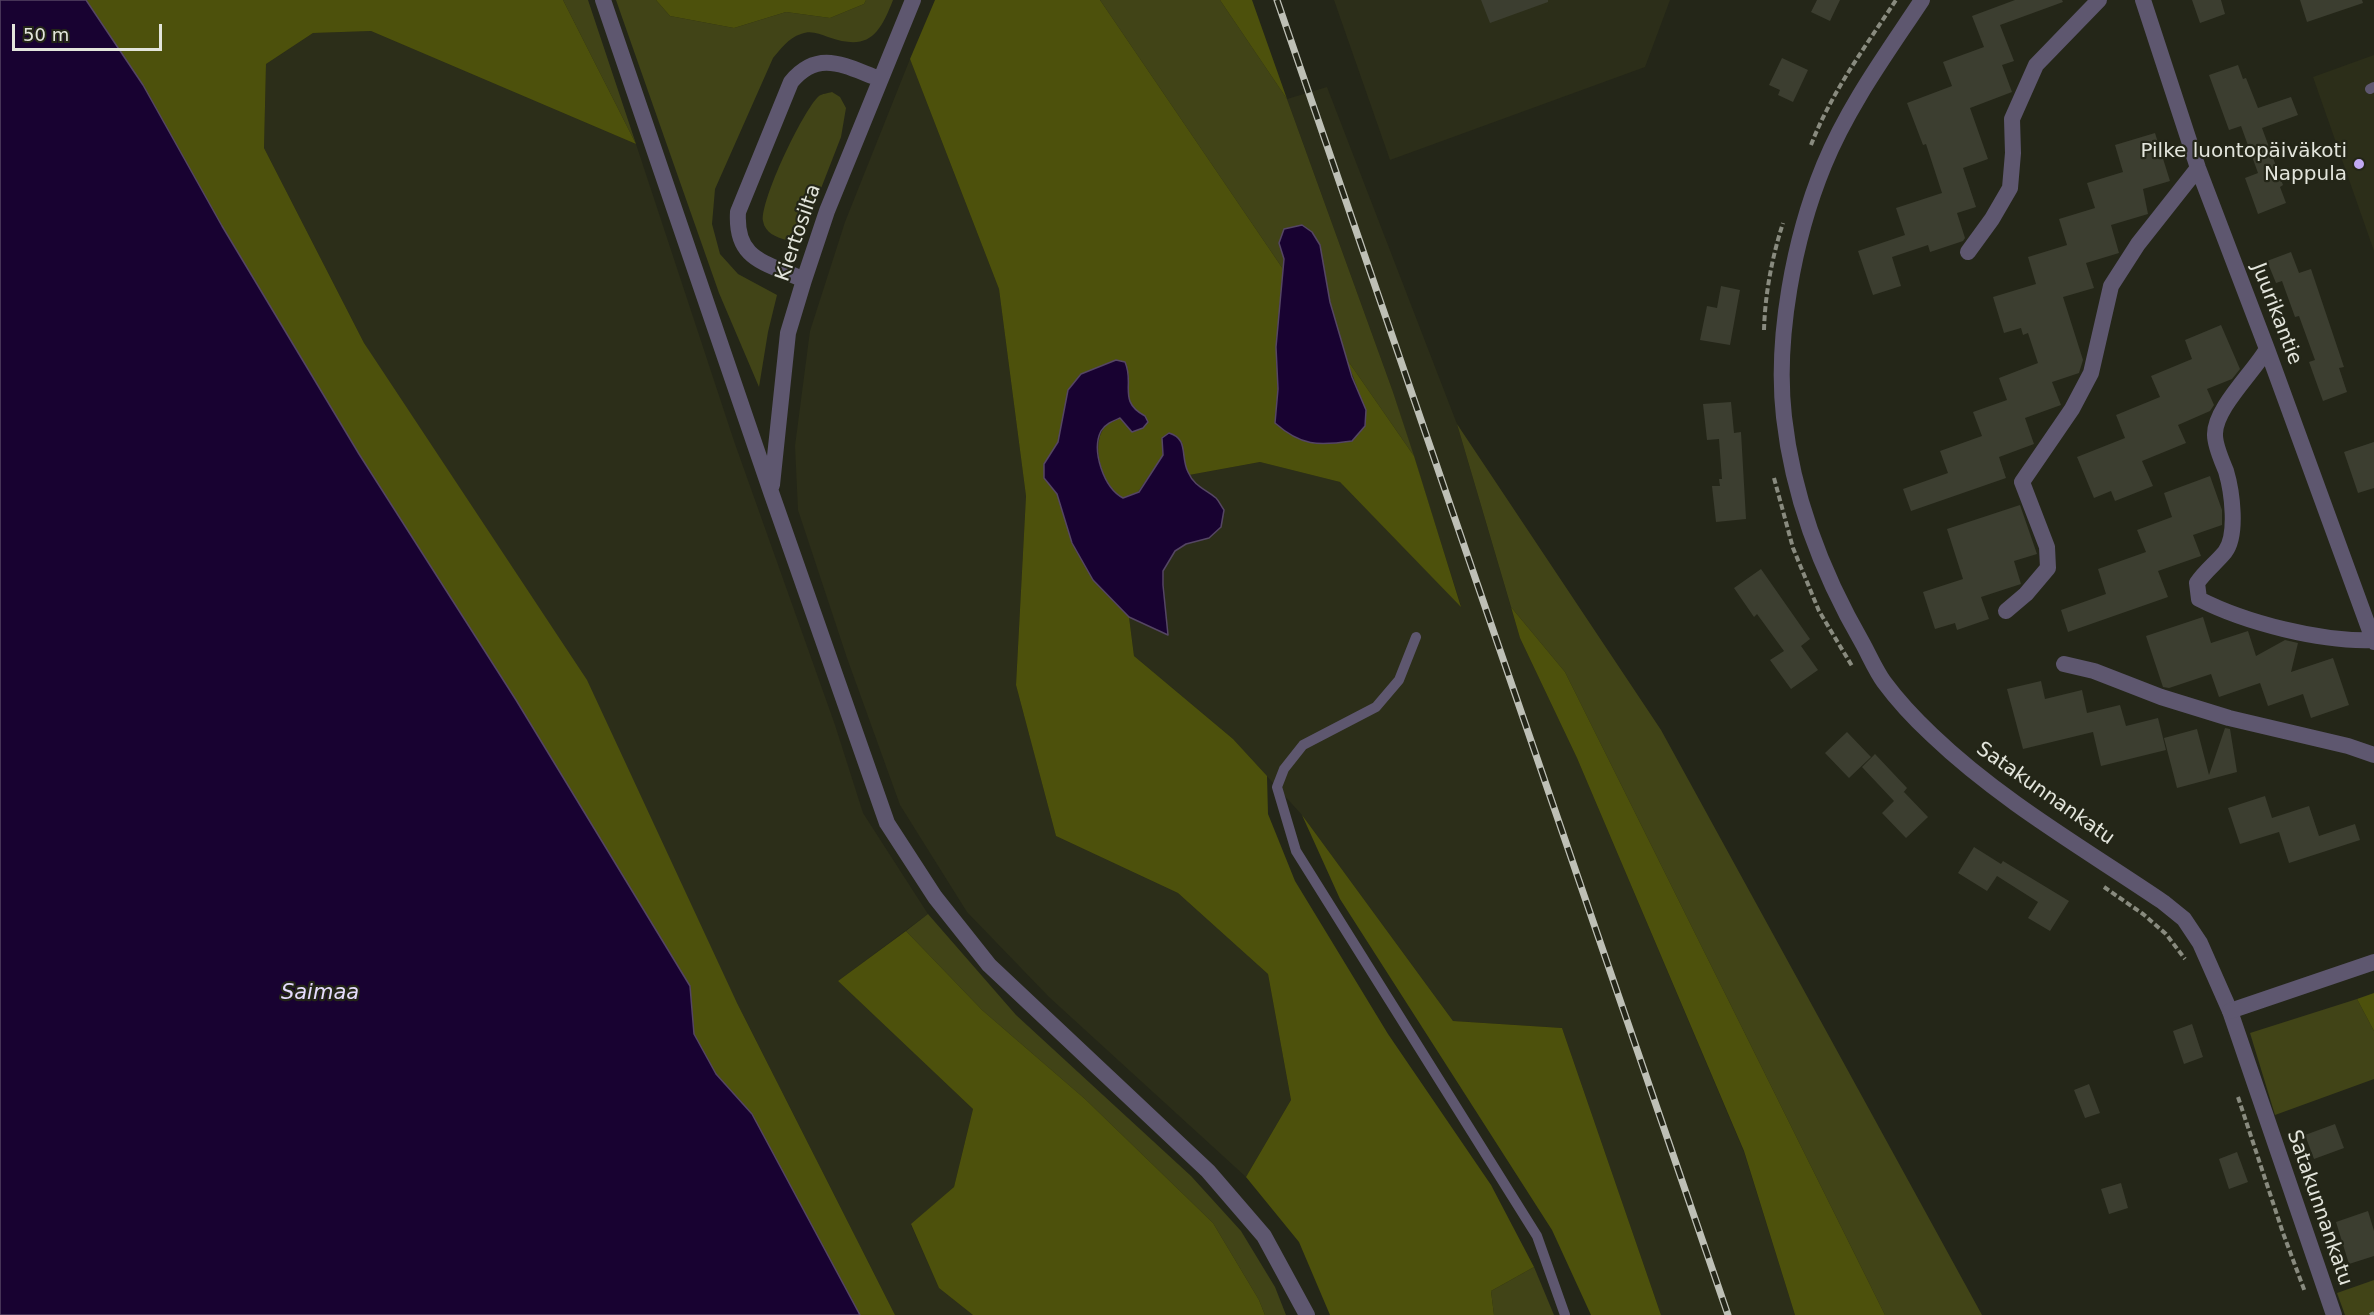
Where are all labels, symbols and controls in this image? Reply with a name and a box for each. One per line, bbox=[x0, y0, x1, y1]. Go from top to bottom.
scale bar bbox=[15, 12, 165, 50]
text: 50 m bbox=[23, 24, 69, 45]
place label: Pilke luontopäiväkoti Nappula bbox=[2140, 140, 2347, 187]
marker: Pilke luontopäiväkoti Nappula bbox=[2352, 157, 2366, 171]
street label: Kiertosilta bbox=[771, 181, 827, 285]
street label: Juurikantie bbox=[2246, 260, 2306, 368]
street label: Satakunnankatu bbox=[1971, 737, 2119, 851]
water label: Saimaa bbox=[281, 981, 359, 1007]
street label: Satakunnankatu bbox=[2281, 1127, 2357, 1289]

